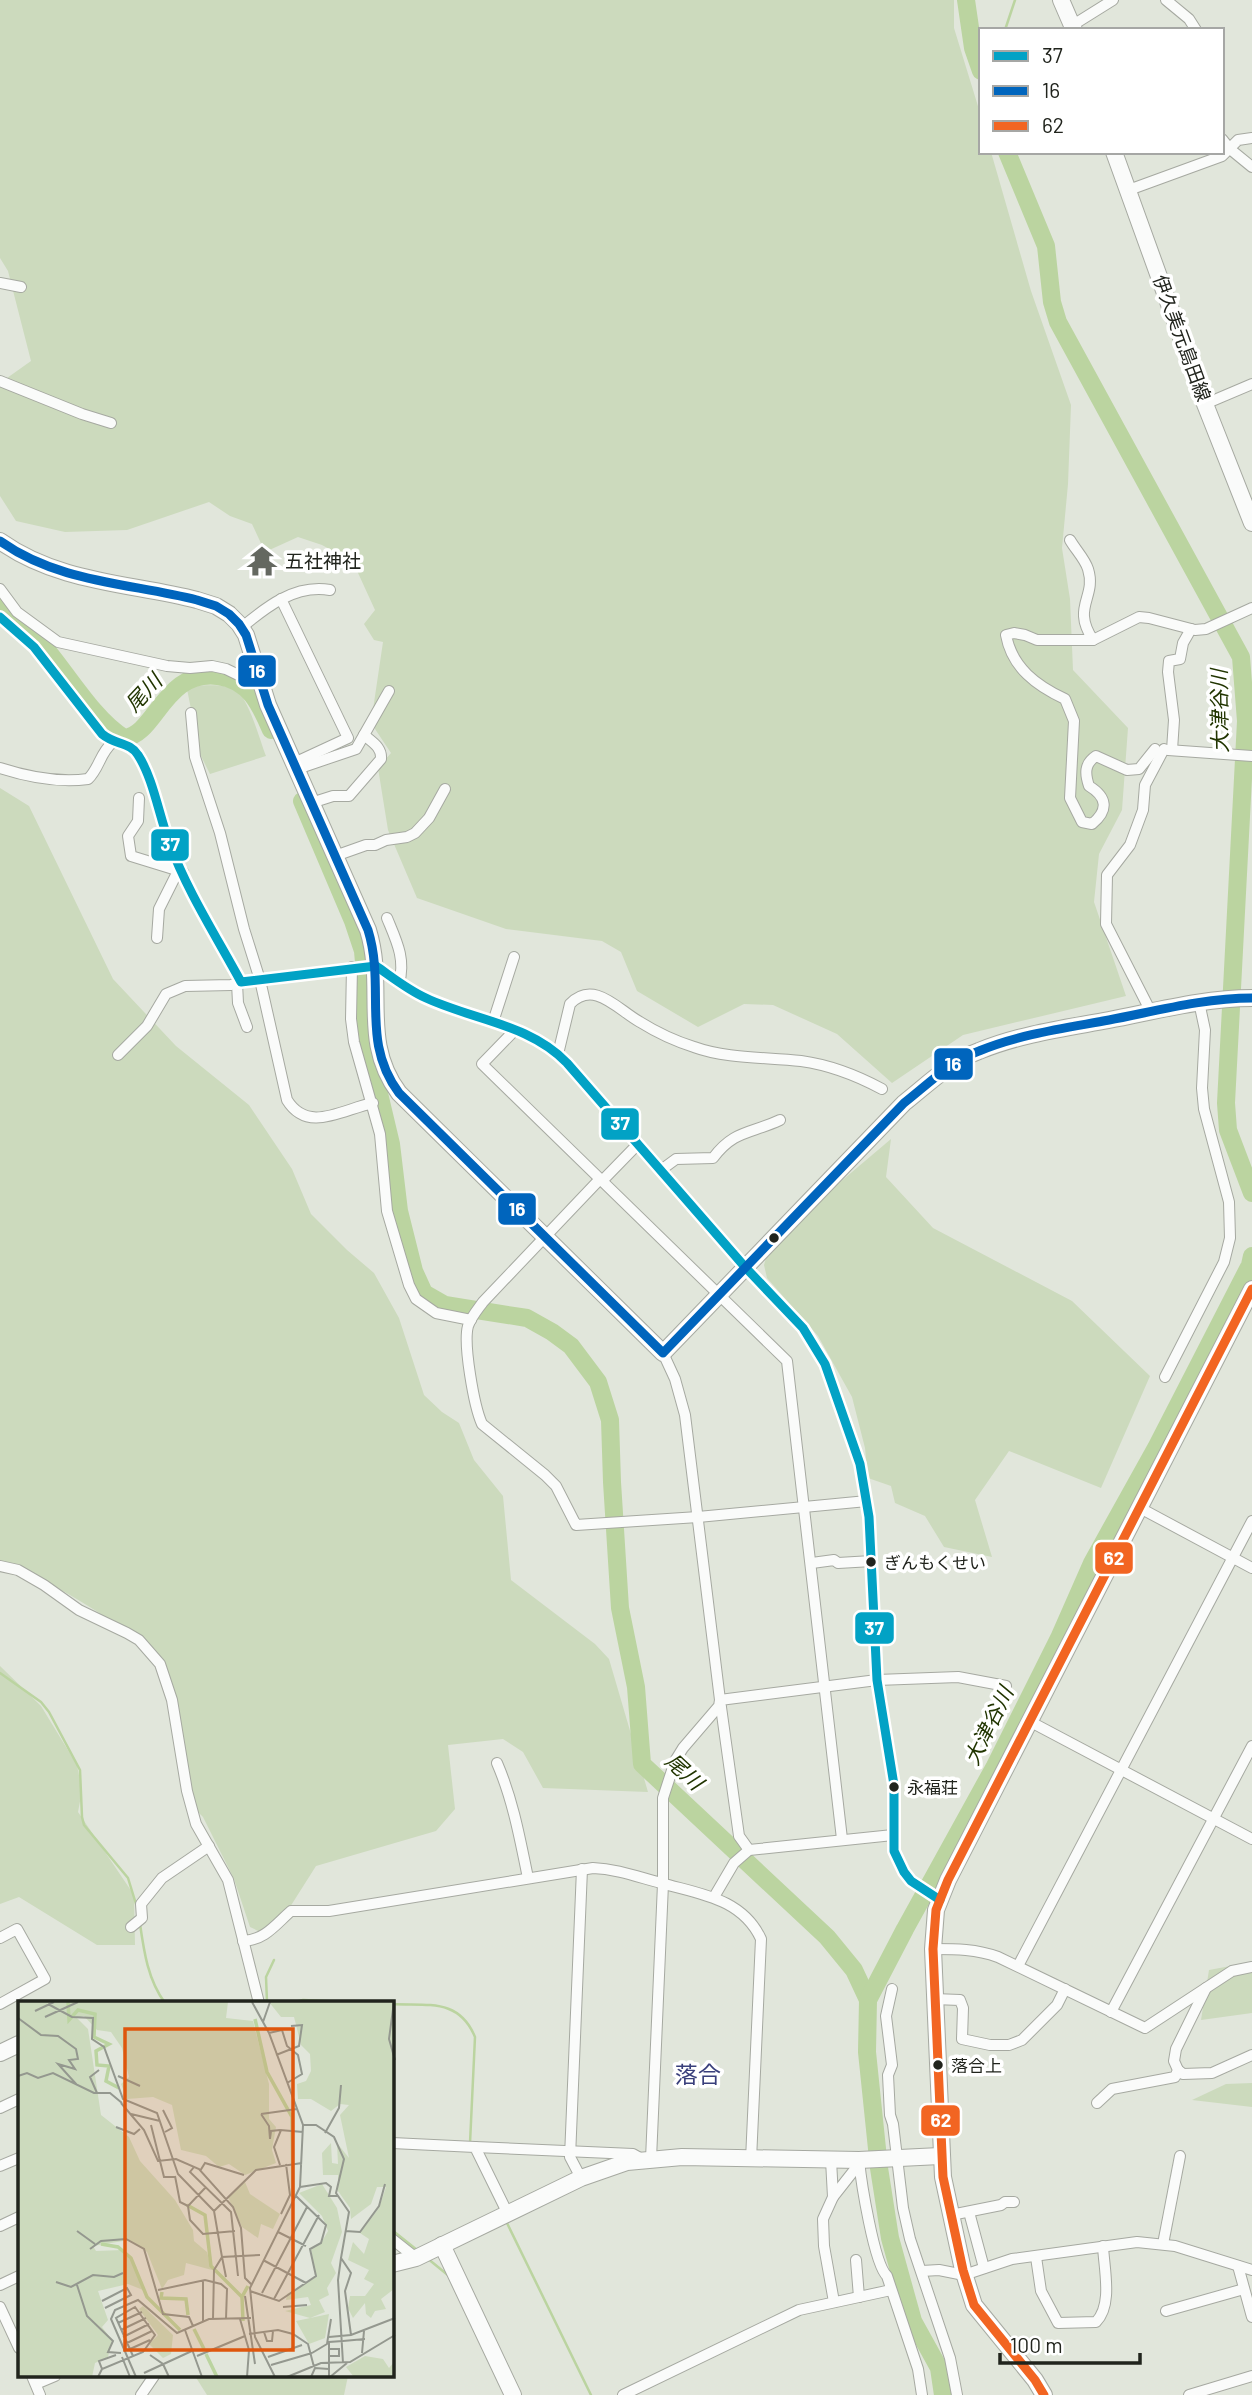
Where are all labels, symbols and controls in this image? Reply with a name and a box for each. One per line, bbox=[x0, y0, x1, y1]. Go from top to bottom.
legend bbox=[979, 28, 1224, 154]
text: 37 bbox=[1042, 42, 1063, 67]
text: 16 bbox=[1042, 77, 1060, 102]
text: 62 bbox=[1042, 112, 1064, 137]
street label: 伊久美元島田線 bbox=[1149, 271, 1216, 404]
temple icon: 五社神社 bbox=[245, 544, 279, 578]
place label: 五社神社 bbox=[285, 549, 361, 572]
line badge: 16 bbox=[237, 654, 277, 688]
text: 16 bbox=[249, 659, 265, 682]
water label: 尾川 bbox=[119, 667, 168, 716]
water label: 大津谷川 bbox=[1205, 667, 1232, 753]
line badge: 37 bbox=[150, 828, 190, 862]
text: 37 bbox=[160, 832, 180, 855]
line badge: 16 bbox=[933, 1047, 974, 1081]
text: 16 bbox=[945, 1052, 961, 1075]
line badge: 37 bbox=[600, 1107, 640, 1141]
text: 37 bbox=[610, 1111, 630, 1134]
line badge: 16 bbox=[497, 1192, 537, 1226]
text: 16 bbox=[509, 1197, 525, 1220]
unlabelled marker bbox=[767, 1231, 781, 1245]
line badge: 62 bbox=[1094, 1541, 1134, 1575]
text: 62 bbox=[1104, 1546, 1124, 1569]
place label: ぎんもくせい bbox=[884, 1552, 986, 1572]
marker: ぎんもくせい bbox=[864, 1555, 878, 1569]
line badge: 37 bbox=[854, 1611, 895, 1645]
text: 37 bbox=[864, 1616, 884, 1639]
water label: 大津谷川 bbox=[958, 1680, 1018, 1769]
water label: 尾川 bbox=[661, 1747, 710, 1796]
place label: 永福荘 bbox=[907, 1777, 958, 1797]
marker: 永福荘 bbox=[887, 1780, 901, 1794]
inset map bbox=[18, 2001, 394, 2378]
place label: 落合上 bbox=[951, 2055, 1002, 2075]
marker: 落合上 bbox=[931, 2058, 945, 2072]
district label: 落合 bbox=[675, 2060, 721, 2088]
line badge: 62 bbox=[920, 2104, 961, 2137]
text: 62 bbox=[931, 2108, 951, 2131]
scale bar bbox=[1000, 2322, 1140, 2366]
text: 100 m bbox=[1010, 2332, 1063, 2357]

